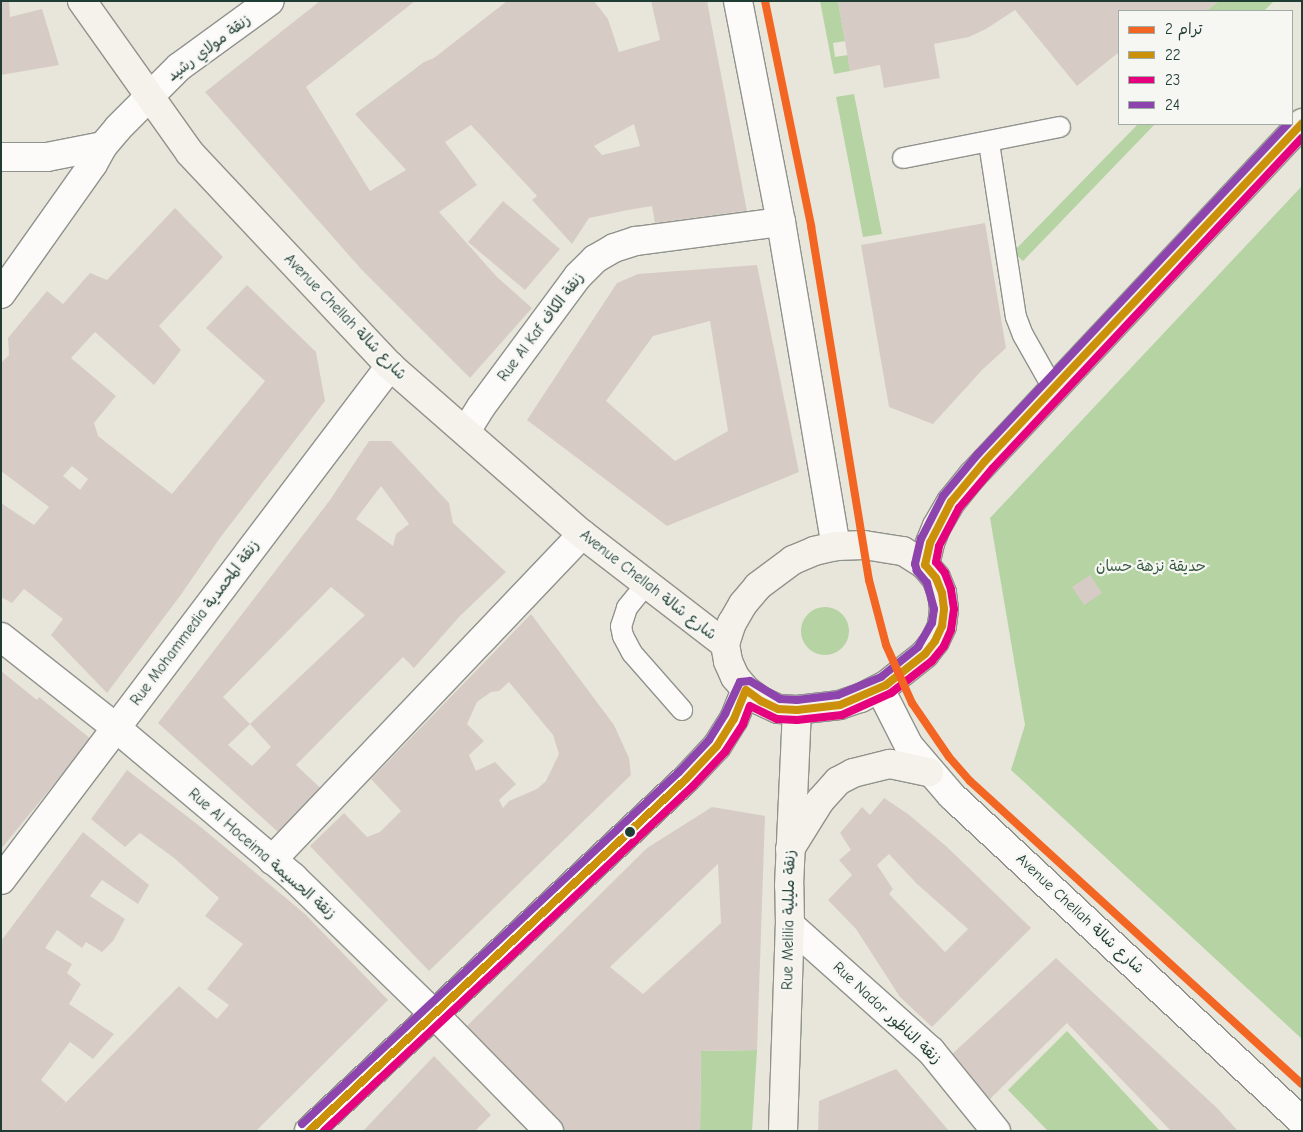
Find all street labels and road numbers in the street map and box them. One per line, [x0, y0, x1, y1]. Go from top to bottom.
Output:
street label: زنقة مولاي رشيد [164, 11, 254, 85]
street label: Avenue Chellah شارع شالة [280, 250, 410, 384]
street label: Rue Al Kaf زنقة الكاف [494, 269, 588, 385]
street label: Avenue Chellah شارع شالة [576, 526, 720, 644]
street label: Rue Mohammedia زنقة المحمدية [127, 537, 263, 709]
street label: Rue Al Hoceima زنقة الحسيمة [185, 785, 339, 923]
street label: Rue Melilia زنقة مليلية [779, 850, 799, 990]
street label: Avenue Chellah شارع شالة [1012, 850, 1148, 978]
street label: Rue Nador زنقة الناظور [829, 958, 945, 1068]

